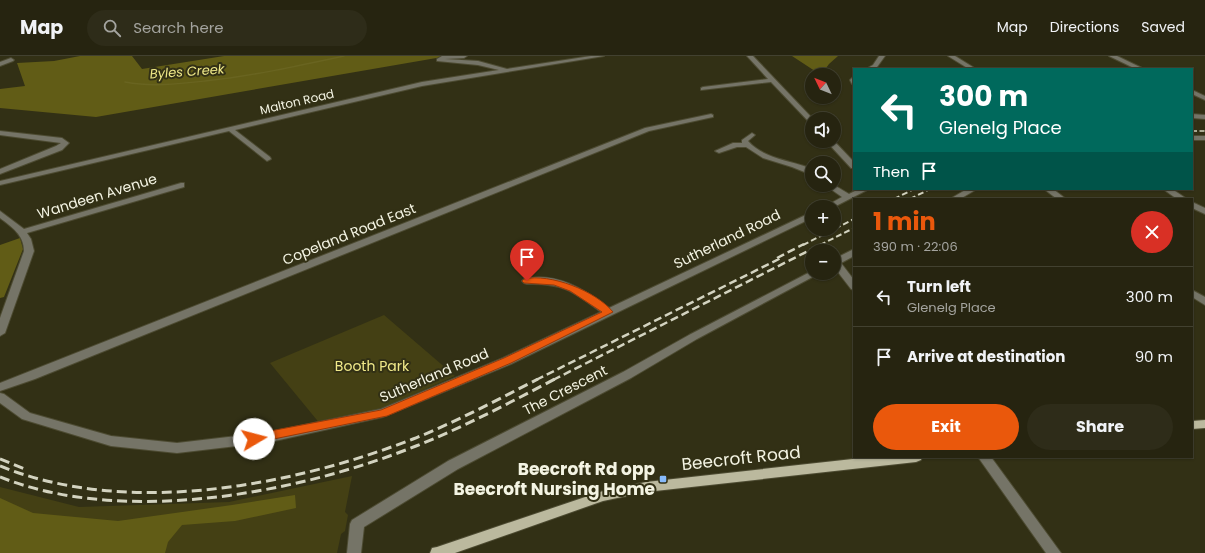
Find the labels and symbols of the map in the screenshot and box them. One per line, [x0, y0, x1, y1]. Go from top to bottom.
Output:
water label: Byles Creek [149, 59, 226, 84]
north arrow [805, 68, 841, 104]
street label: Malton Road [258, 85, 336, 118]
street label: Wandeen Avenue [35, 168, 160, 224]
street label: Copeland Road East [279, 198, 419, 270]
street label: Sutherland Road [670, 204, 784, 274]
pin [510, 240, 544, 281]
street label: Sutherland Road [376, 343, 492, 407]
park label: Booth Park [335, 356, 410, 376]
street label: The Crescent [519, 360, 611, 420]
position arrow [233, 418, 275, 460]
street label: Beecroft Road [680, 440, 802, 476]
place label: Beecroft Rd opp Beecroft Nursing Home [453, 457, 655, 501]
marker: Beecroft Rd opp Beecroft Nursing Home [658, 474, 668, 484]

